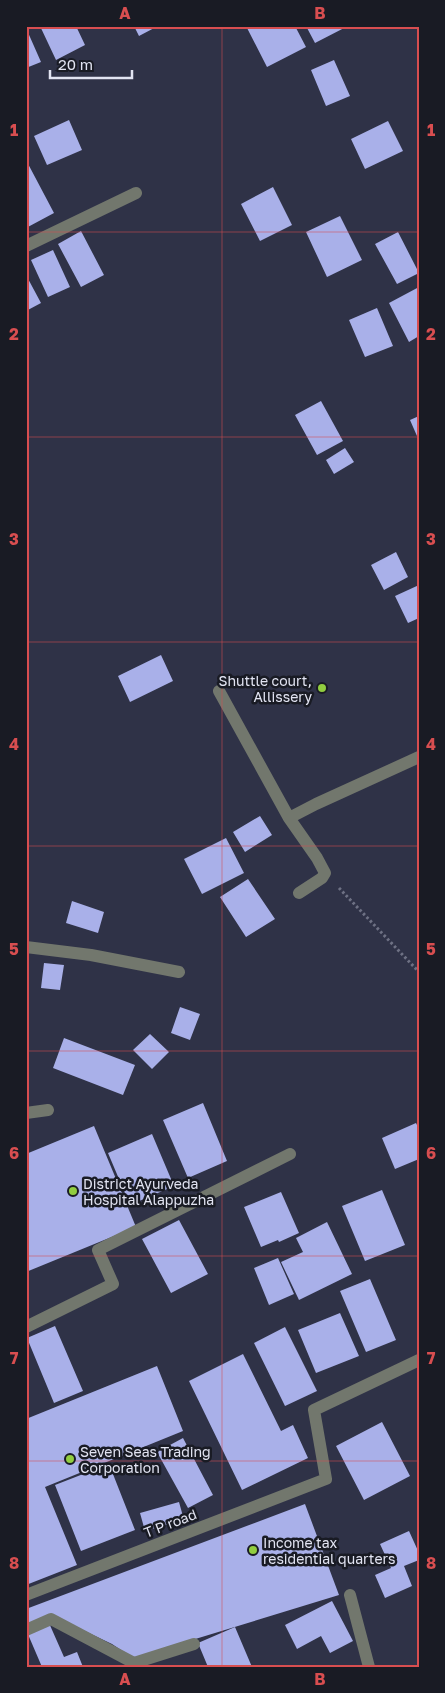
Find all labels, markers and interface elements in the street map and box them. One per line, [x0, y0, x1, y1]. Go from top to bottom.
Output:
text: A [119, 3, 131, 23]
text: B [314, 3, 326, 23]
scale bar [50, 48, 132, 80]
text: 20 m [58, 55, 93, 73]
text: 1 [10, 120, 18, 140]
text: 1 [427, 120, 435, 140]
text: 2 [9, 324, 19, 344]
text: 2 [426, 324, 436, 344]
text: 3 [9, 529, 19, 549]
text: 3 [426, 529, 436, 549]
place label: Shuttle court, Allissery [218, 672, 312, 705]
marker: Shuttle court, Allissery [316, 682, 328, 694]
text: 4 [9, 734, 19, 754]
text: 4 [426, 734, 436, 754]
text: 5 [9, 939, 19, 959]
text: 5 [426, 939, 436, 959]
text: 6 [9, 1143, 19, 1163]
text: 6 [426, 1143, 436, 1163]
place label: District Ayurveda Hospital Alappuzha [83, 1175, 214, 1208]
marker: District Ayurveda Hospital Alappuzha [67, 1185, 79, 1197]
text: 7 [10, 1348, 19, 1368]
text: 7 [427, 1348, 436, 1368]
place label: Seven Seas Trading Corporation [80, 1443, 211, 1476]
marker: Seven Seas Trading Corporation [64, 1453, 76, 1465]
street label: T P road [141, 1505, 199, 1541]
place label: Income tax residential quarters [263, 1534, 395, 1567]
marker: Income tax residential quarters [247, 1544, 259, 1556]
text: 8 [9, 1553, 19, 1573]
text: 8 [426, 1553, 436, 1573]
text: A [119, 1669, 131, 1689]
text: B [314, 1669, 326, 1689]

